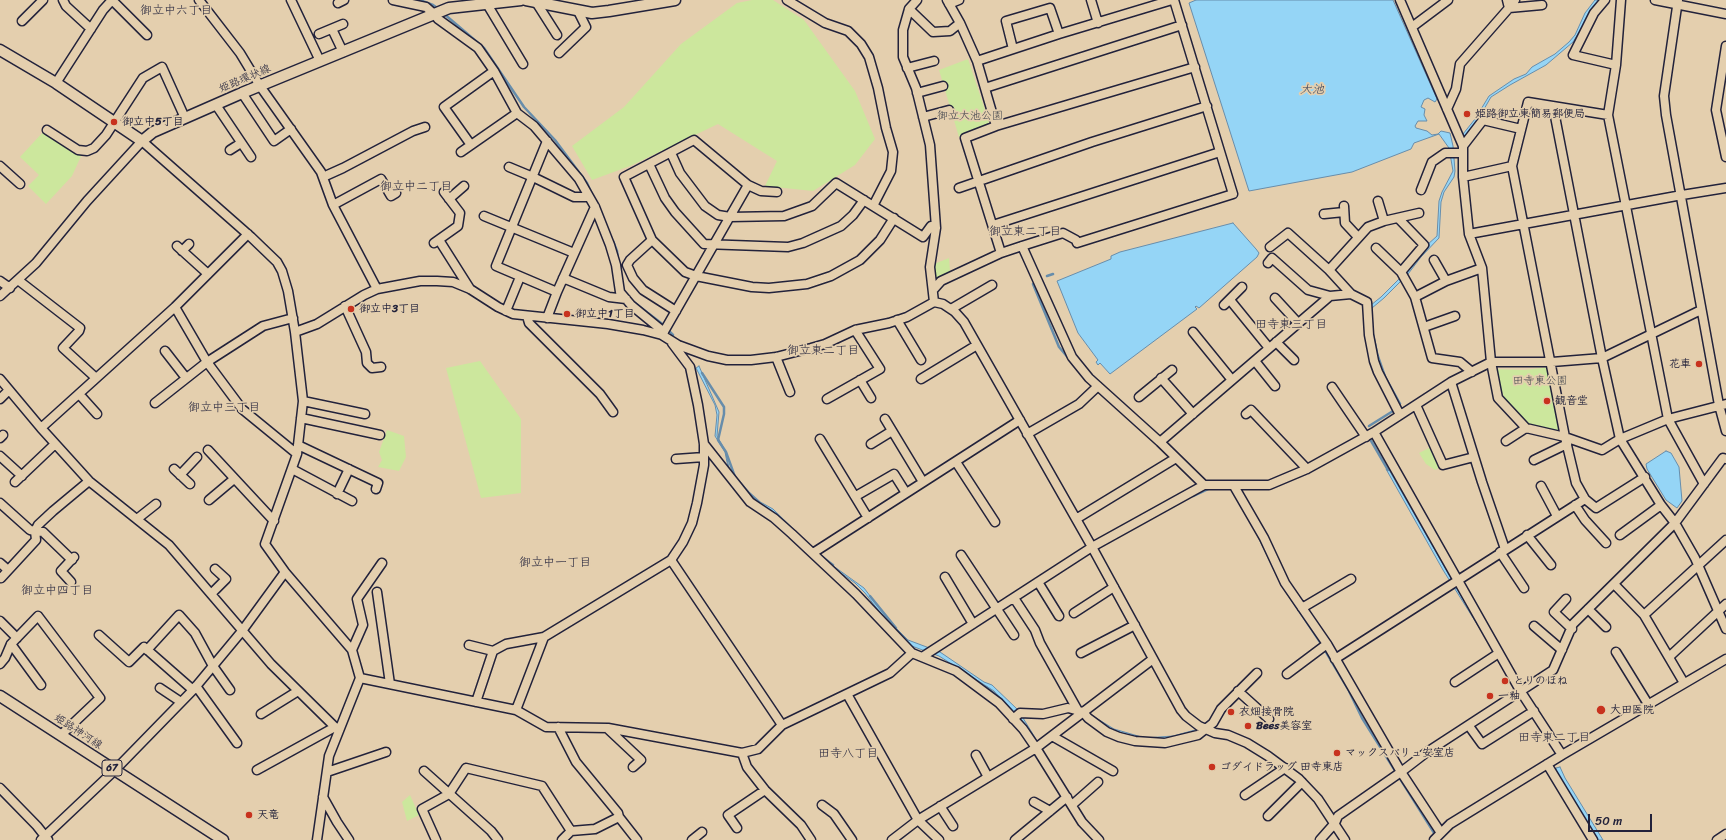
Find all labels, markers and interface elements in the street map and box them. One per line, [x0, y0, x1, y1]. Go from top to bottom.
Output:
district label: 御立中六丁目 [140, 4, 212, 18]
street label: 姫路環状線 [217, 62, 273, 96]
water label: 大池 [1300, 83, 1324, 97]
place label: 姫路御立東簡易郵便局 [1475, 107, 1585, 121]
park label: 御立大池公園 [937, 109, 1003, 123]
marker: 姫路御立東簡易郵便局 [1462, 109, 1472, 119]
place label: 御立中5丁目 [122, 115, 184, 129]
marker: 御立中5丁目 [109, 117, 119, 127]
district label: 御立中二丁目 [380, 180, 452, 194]
district label: 御立東二丁目 [989, 225, 1061, 239]
place label: 御立中3丁目 [359, 302, 420, 316]
marker: 御立中3丁目 [346, 304, 356, 314]
place label: 御立中1丁目 [575, 307, 635, 321]
marker: 御立中1丁目 [562, 309, 572, 319]
district label: 田寺東三丁目 [1255, 318, 1327, 332]
district label: 御立東二丁目 [787, 344, 859, 358]
place label: 花車 [1669, 357, 1691, 371]
marker: 花車 [1694, 359, 1704, 369]
park label: 田寺東公園 [1513, 374, 1567, 388]
place label: 観音堂 [1555, 394, 1588, 408]
marker: 観音堂 [1542, 396, 1552, 406]
district label: 御立中三丁目 [188, 401, 260, 415]
district label: 御立中一丁目 [519, 556, 591, 570]
district label: 御立中四丁目 [21, 584, 93, 598]
place label: とりのほね [1513, 674, 1568, 688]
marker: とりのほね [1500, 676, 1510, 686]
place label: 一釉 [1498, 689, 1520, 703]
marker: 一釉 [1485, 691, 1495, 701]
place label: 大田医院 [1610, 703, 1654, 717]
marker: 大田医院 [1595, 704, 1607, 716]
place label: 衣畑接骨院 [1239, 705, 1294, 719]
marker: 衣畑接骨院 [1226, 707, 1236, 717]
street label: 姫路神河線 [51, 711, 105, 753]
place label: Bees美容室 [1256, 719, 1312, 733]
marker: Bees美容室 [1243, 721, 1253, 731]
district label: 田寺東二丁目 [1518, 731, 1590, 745]
place label: マックスバリュ安室店 [1345, 746, 1455, 760]
district label: 田寺八丁目 [818, 747, 878, 761]
marker: マックスバリュ安室店 [1332, 748, 1342, 758]
road number: 67 [102, 760, 122, 776]
place label: ゴダイドラッグ 田寺東店 [1220, 760, 1344, 774]
marker: ゴダイドラッグ 田寺東店 [1207, 762, 1217, 772]
scale bar [1590, 806, 1654, 832]
place label: 天竜 [257, 808, 279, 822]
marker: 天竜 [244, 810, 254, 820]
text: 50 m [1595, 810, 1622, 832]

